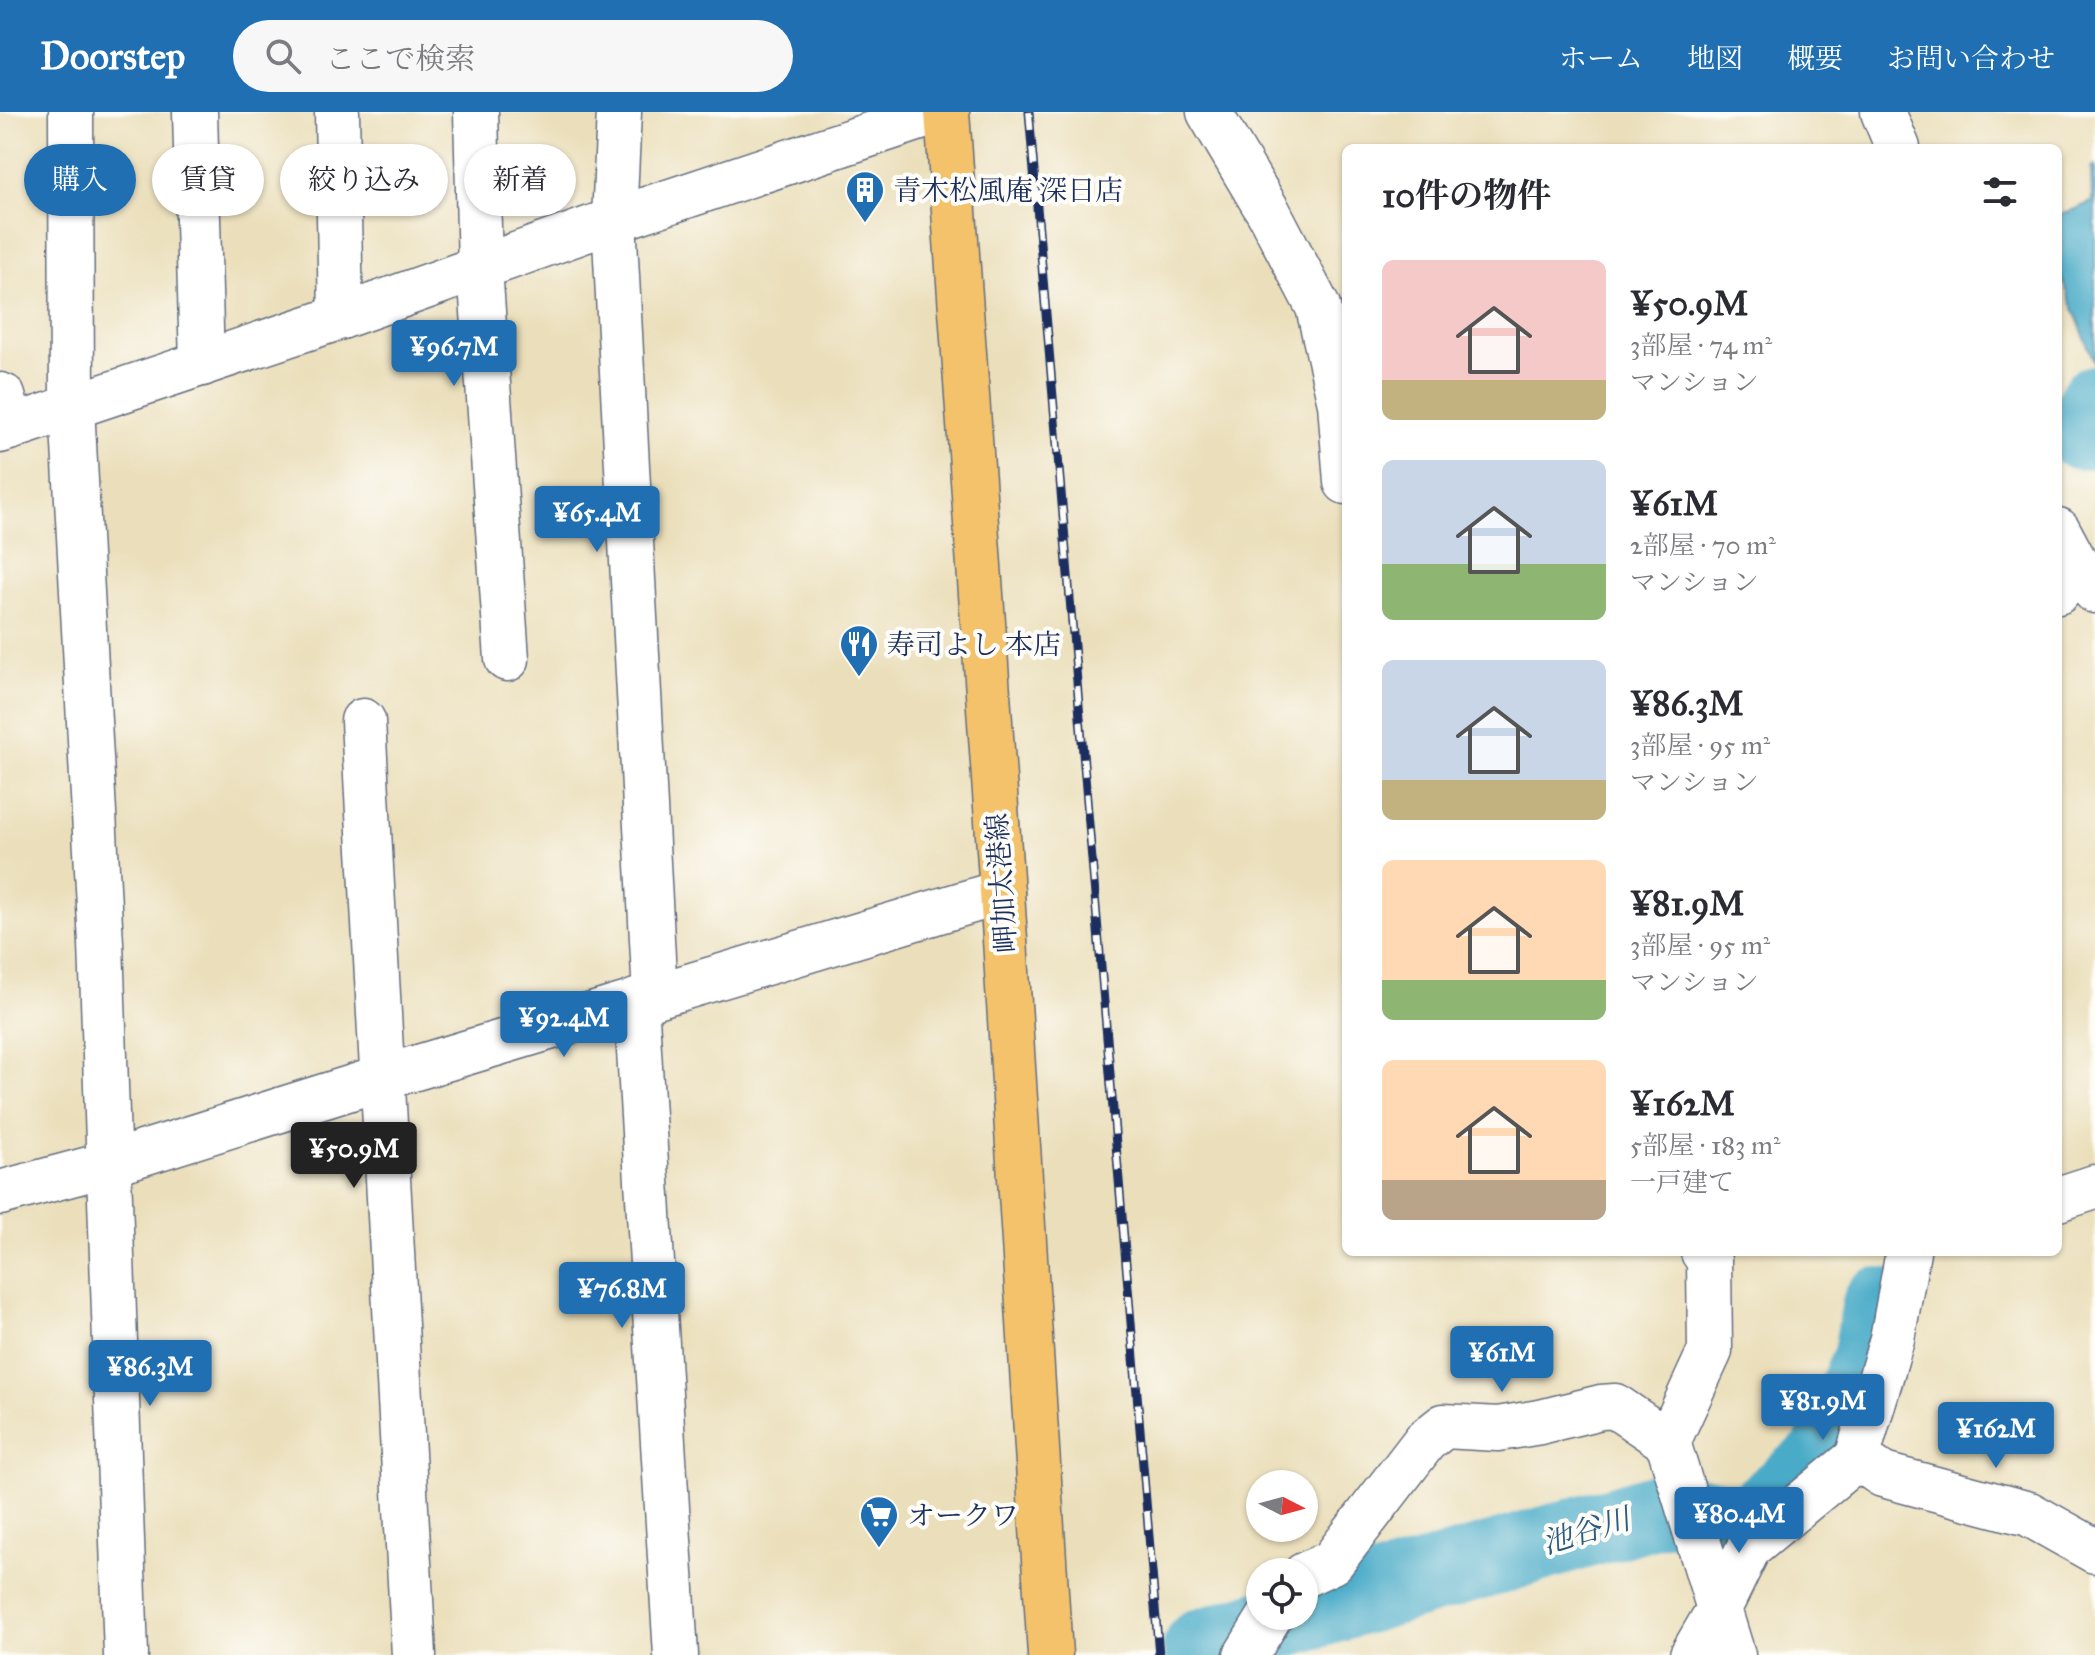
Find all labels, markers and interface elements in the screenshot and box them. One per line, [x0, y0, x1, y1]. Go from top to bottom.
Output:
search box [233, 20, 793, 92]
text: Doorstep [40, 33, 185, 79]
icon: search [261, 34, 305, 78]
text: ここで検索 [325, 41, 475, 77]
text: ホーム [1559, 41, 1643, 76]
text: 地図 [1687, 41, 1743, 76]
text: 概要 [1787, 41, 1843, 76]
text: お問い合わせ [1887, 41, 2055, 76]
chip: 購入 [24, 144, 136, 216]
chip: 賃貸 [152, 144, 264, 216]
chip: 絞り込み [280, 144, 448, 216]
chip: 新着 [464, 144, 576, 216]
building icon: 青木松風庵 深日店 [844, 169, 886, 224]
icon: filters [1978, 170, 2022, 214]
place label: 青木松風庵 深日店 [893, 173, 1123, 208]
text: 10件の物件 [1382, 175, 1551, 216]
text: ¥50.9M [1630, 283, 1748, 324]
icon: home [1446, 292, 1542, 388]
pin: ¥96.7M [389, 320, 519, 388]
text: 3部屋 · 74 m² [1630, 329, 1772, 361]
text: ¥96.7M [410, 330, 498, 362]
text: マンション [1630, 366, 1759, 398]
text: ¥61M [1630, 483, 1718, 524]
pin: ¥65.4M [532, 486, 662, 554]
icon: home [1446, 492, 1542, 588]
text: ¥65.4M [553, 496, 641, 528]
text: 2部屋 · 70 m² [1630, 529, 1776, 561]
text: マンション [1630, 566, 1759, 598]
restaurant icon: 寿司よし 本店 [838, 623, 880, 678]
place label: 寿司よし 本店 [887, 627, 1061, 662]
text: ¥86.3M [1630, 683, 1744, 724]
icon: home [1446, 692, 1542, 788]
text: 3部屋 · 95 m² [1630, 729, 1770, 761]
text: マンション [1630, 766, 1759, 798]
street label: 岬加太港線 [979, 812, 1024, 954]
text: ¥81.9M [1630, 883, 1744, 924]
icon: home [1446, 892, 1542, 988]
text: 3部屋 · 95 m² [1630, 929, 1770, 961]
text: マンション [1630, 966, 1759, 998]
pin: ¥92.4M [499, 991, 629, 1059]
text: ¥92.4M [518, 1001, 610, 1033]
text: ¥162M [1630, 1083, 1735, 1124]
icon: home [1446, 1092, 1542, 1188]
pin: ¥50.9M [289, 1122, 419, 1190]
text: 5部屋 · 183 m² [1630, 1129, 1780, 1161]
text: ¥50.9M [309, 1132, 399, 1164]
text: 一戸建て [1630, 1166, 1734, 1198]
pin: ¥76.8M [557, 1262, 687, 1330]
text: ¥76.8M [577, 1272, 667, 1304]
pin: ¥61M [1455, 1326, 1549, 1394]
text: ¥61M [1468, 1336, 1536, 1368]
pin: ¥86.3M [85, 1340, 215, 1408]
text: ¥86.3M [107, 1350, 193, 1382]
pin: ¥81.9M [1758, 1374, 1888, 1442]
text: ¥81.9M [1779, 1384, 1867, 1416]
pin: ¥162M [1940, 1402, 2052, 1470]
text: ¥162M [1956, 1412, 2036, 1444]
north arrow [1246, 1470, 1318, 1542]
map controls [1246, 1470, 1318, 1630]
pin: ¥80.4M [1674, 1487, 1804, 1555]
supermarket icon: オークワ [858, 1494, 900, 1549]
text: ¥80.4M [1693, 1497, 1785, 1529]
place label: オークワ [907, 1498, 1019, 1533]
water label: 池谷川 [1538, 1500, 1637, 1561]
button: locate [1246, 1558, 1318, 1630]

